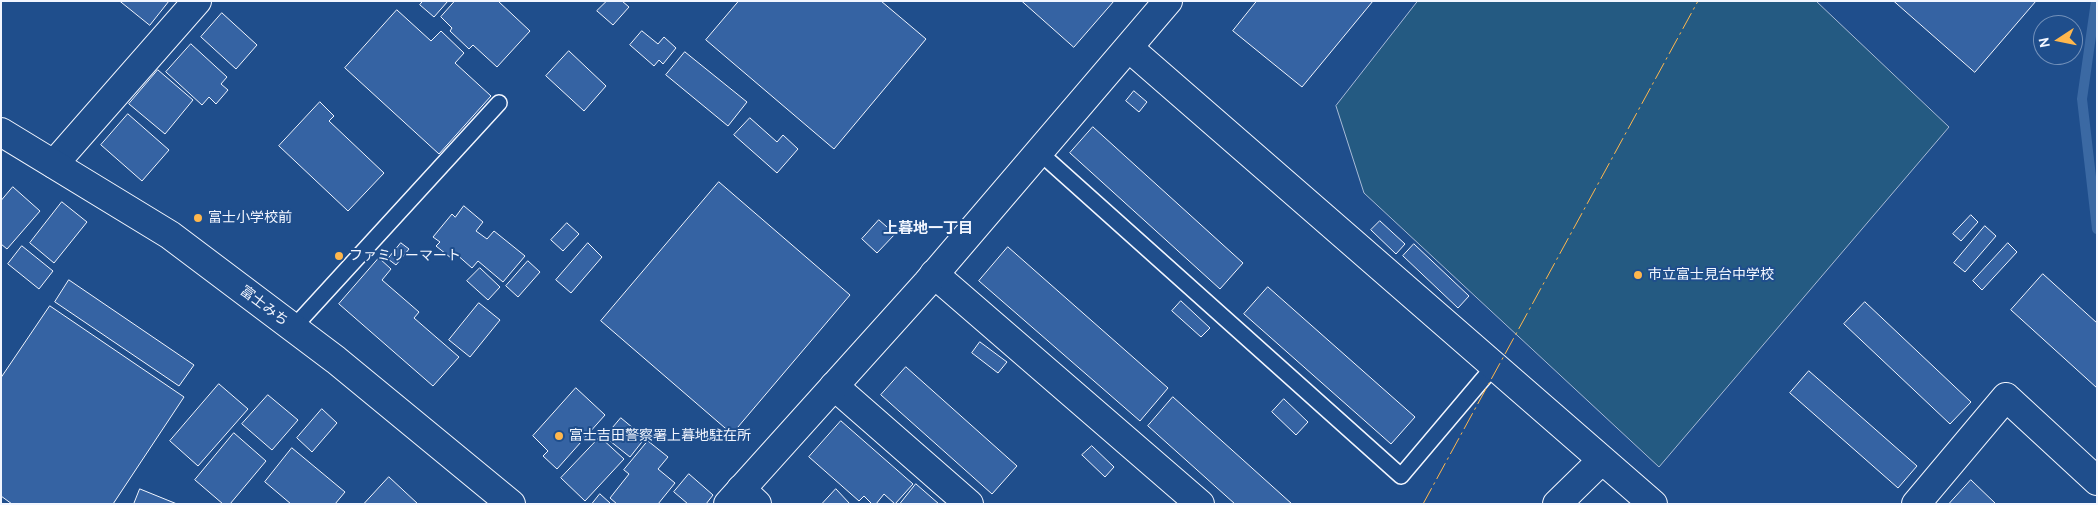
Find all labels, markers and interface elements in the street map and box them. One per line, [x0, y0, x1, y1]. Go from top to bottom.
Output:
north arrow [2033, 15, 2083, 65]
text: N [2034, 36, 2054, 49]
place label: 富士小学校前 [208, 210, 292, 226]
marker: 富士小学校前 [192, 212, 204, 224]
district label: 上暮地一丁目 [883, 220, 973, 238]
place label: ファミリーマート [349, 248, 461, 264]
marker: ファミリーマート [333, 250, 345, 262]
place label: 市立富士見台中学校 [1648, 267, 1774, 283]
marker: 市立富士見台中学校 [1632, 269, 1644, 281]
street label: 富士みち [237, 282, 291, 330]
place label: 富士吉田警察署上暮地駐在所 [569, 428, 751, 444]
marker: 富士吉田警察署上暮地駐在所 [553, 430, 565, 442]

